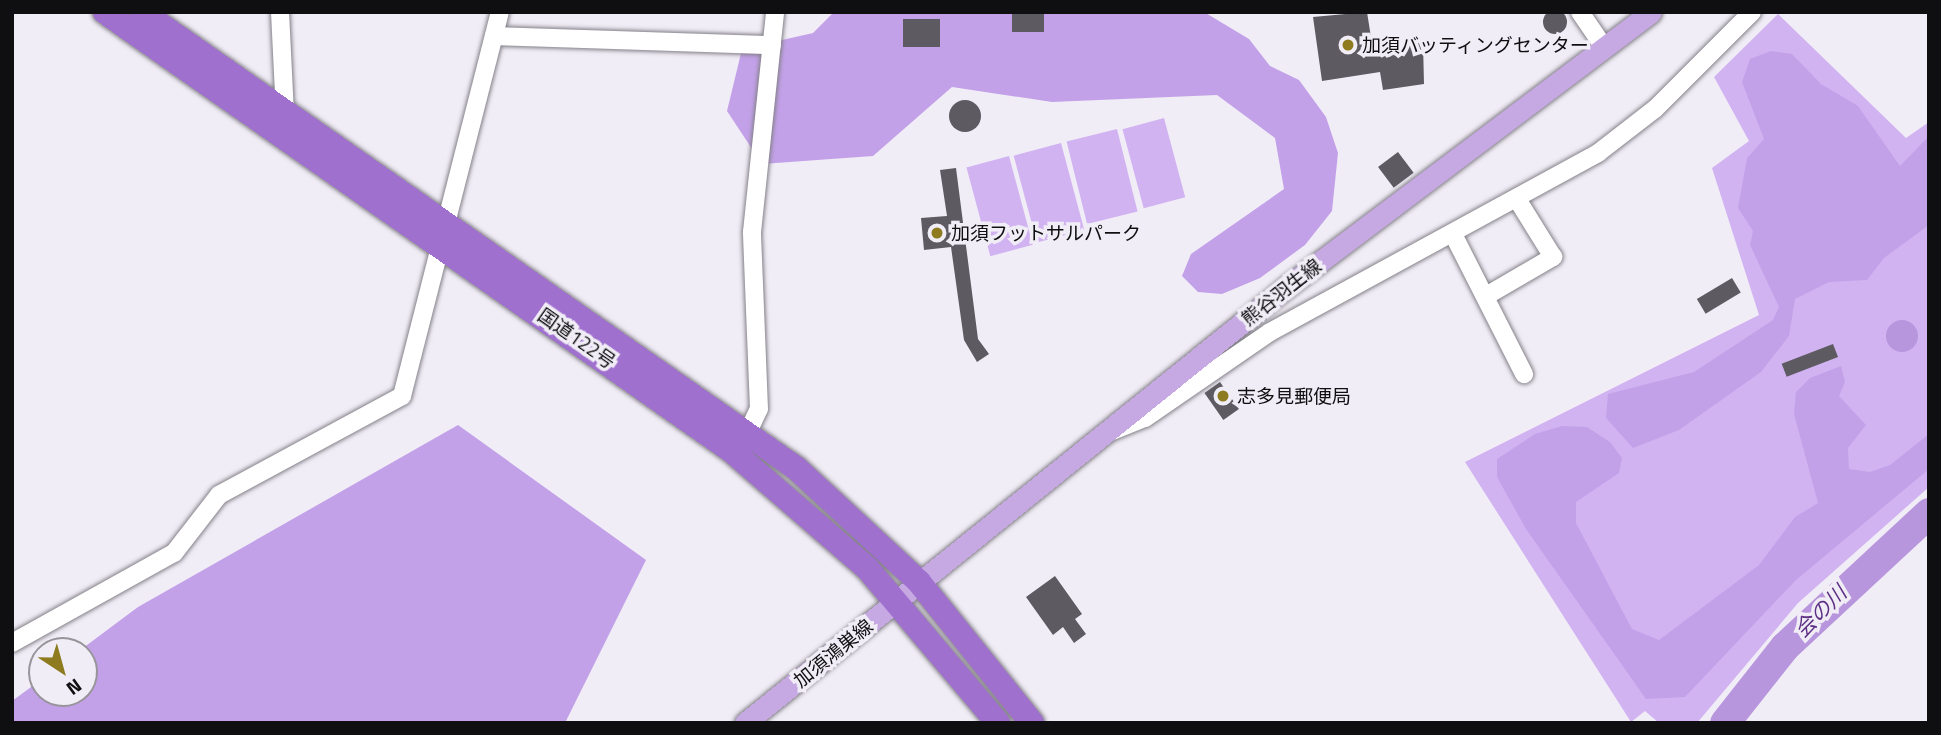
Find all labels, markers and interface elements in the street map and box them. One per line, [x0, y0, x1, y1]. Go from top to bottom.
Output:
place label: 加須バッティングセンター [1362, 34, 1590, 56]
marker: 加須バッティングセンター [1340, 37, 1356, 53]
place label: 加須フットサルパーク [951, 222, 1141, 244]
marker: 加須フットサルパーク [929, 225, 945, 241]
street label: 熊谷羽生線 [1237, 254, 1325, 330]
street label: 国道122号 [534, 303, 620, 373]
place label: 志多見郵便局 [1237, 385, 1351, 407]
marker: 志多見郵便局 [1215, 388, 1231, 404]
water label: 会の川 [1789, 580, 1851, 642]
street label: 加須鴻巣線 [789, 614, 877, 692]
north arrow [28, 637, 98, 707]
text: N [61, 672, 88, 703]

